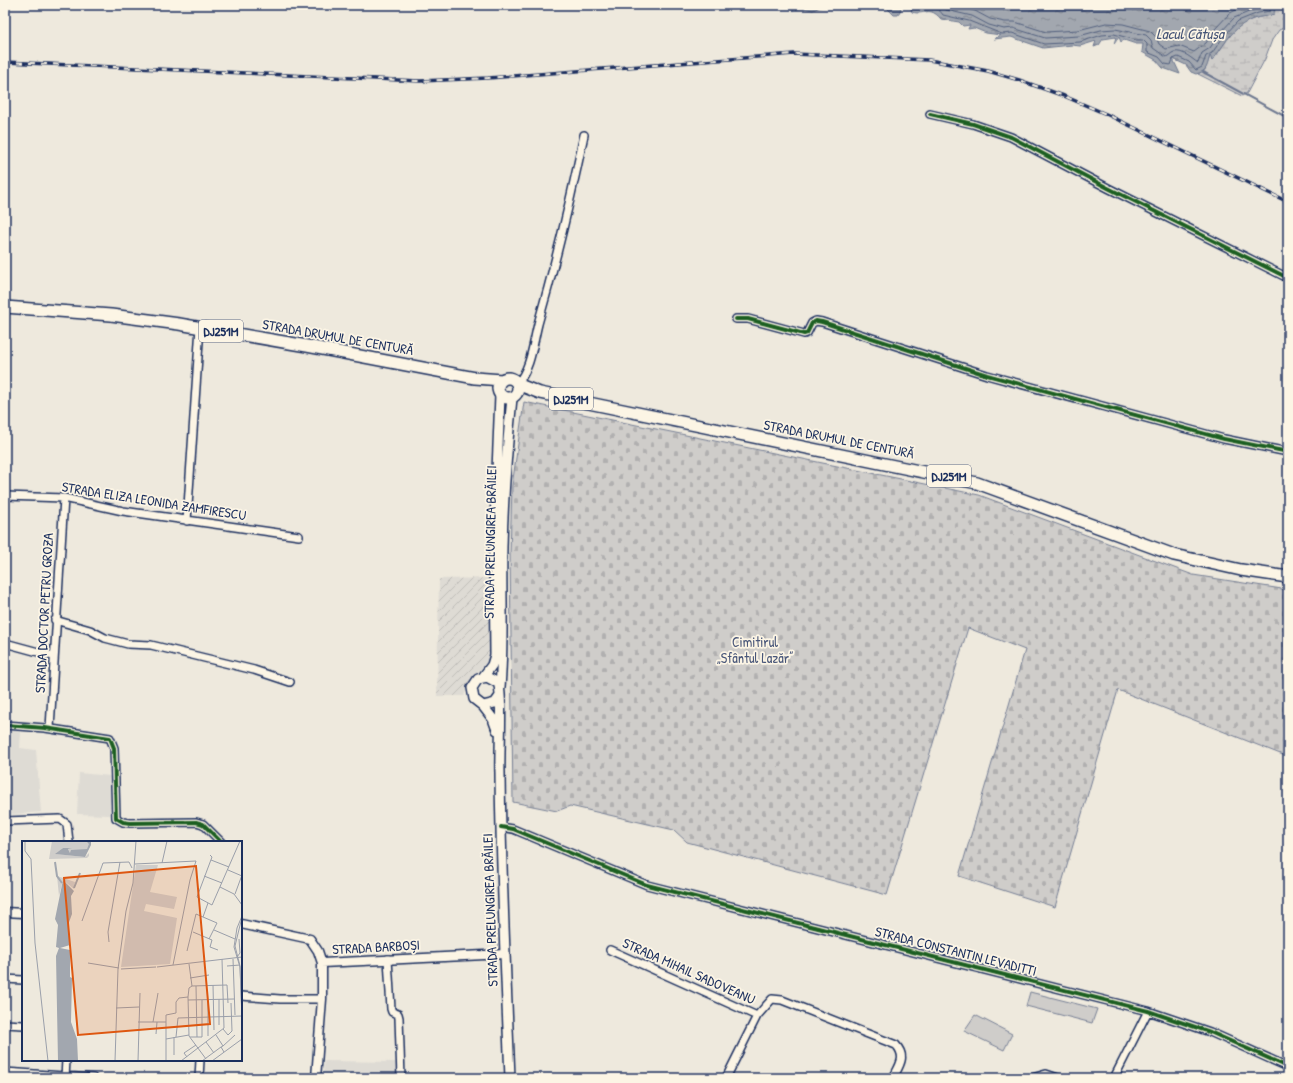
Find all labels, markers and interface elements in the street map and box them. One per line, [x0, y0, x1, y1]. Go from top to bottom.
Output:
water label: Lacul Cătușa [1156, 23, 1226, 44]
street label: STRADA DRUMUL DE CENTURĂ [261, 314, 415, 359]
road number: DJ251M [199, 320, 243, 342]
road number: DJ251M [549, 388, 593, 410]
street label: STRADA DRUMUL DE CENTURĂ [762, 415, 916, 462]
street label: STRADA PRELUNGIREA BRĂILEI [479, 465, 500, 619]
road number: DJ251M [927, 465, 971, 487]
street label: STRADA ELIZA LEONIDA ZAMFIRESCU [61, 477, 248, 525]
street label: STRADA DOCTOR PETRU GROZA [30, 532, 57, 694]
park label: Cimitirul „Sfântul Lazăr” [717, 632, 793, 667]
street label: STRADA PRELUNGIREA BRĂILEI [477, 833, 502, 987]
inset map [22, 841, 242, 1061]
street label: STRADA CONSTANTIN LEVADITTI [873, 921, 1039, 980]
street label: STRADA MIHAIL SADOVEANU [620, 933, 759, 1008]
street label: STRADA BARBOȘI [332, 935, 420, 958]

